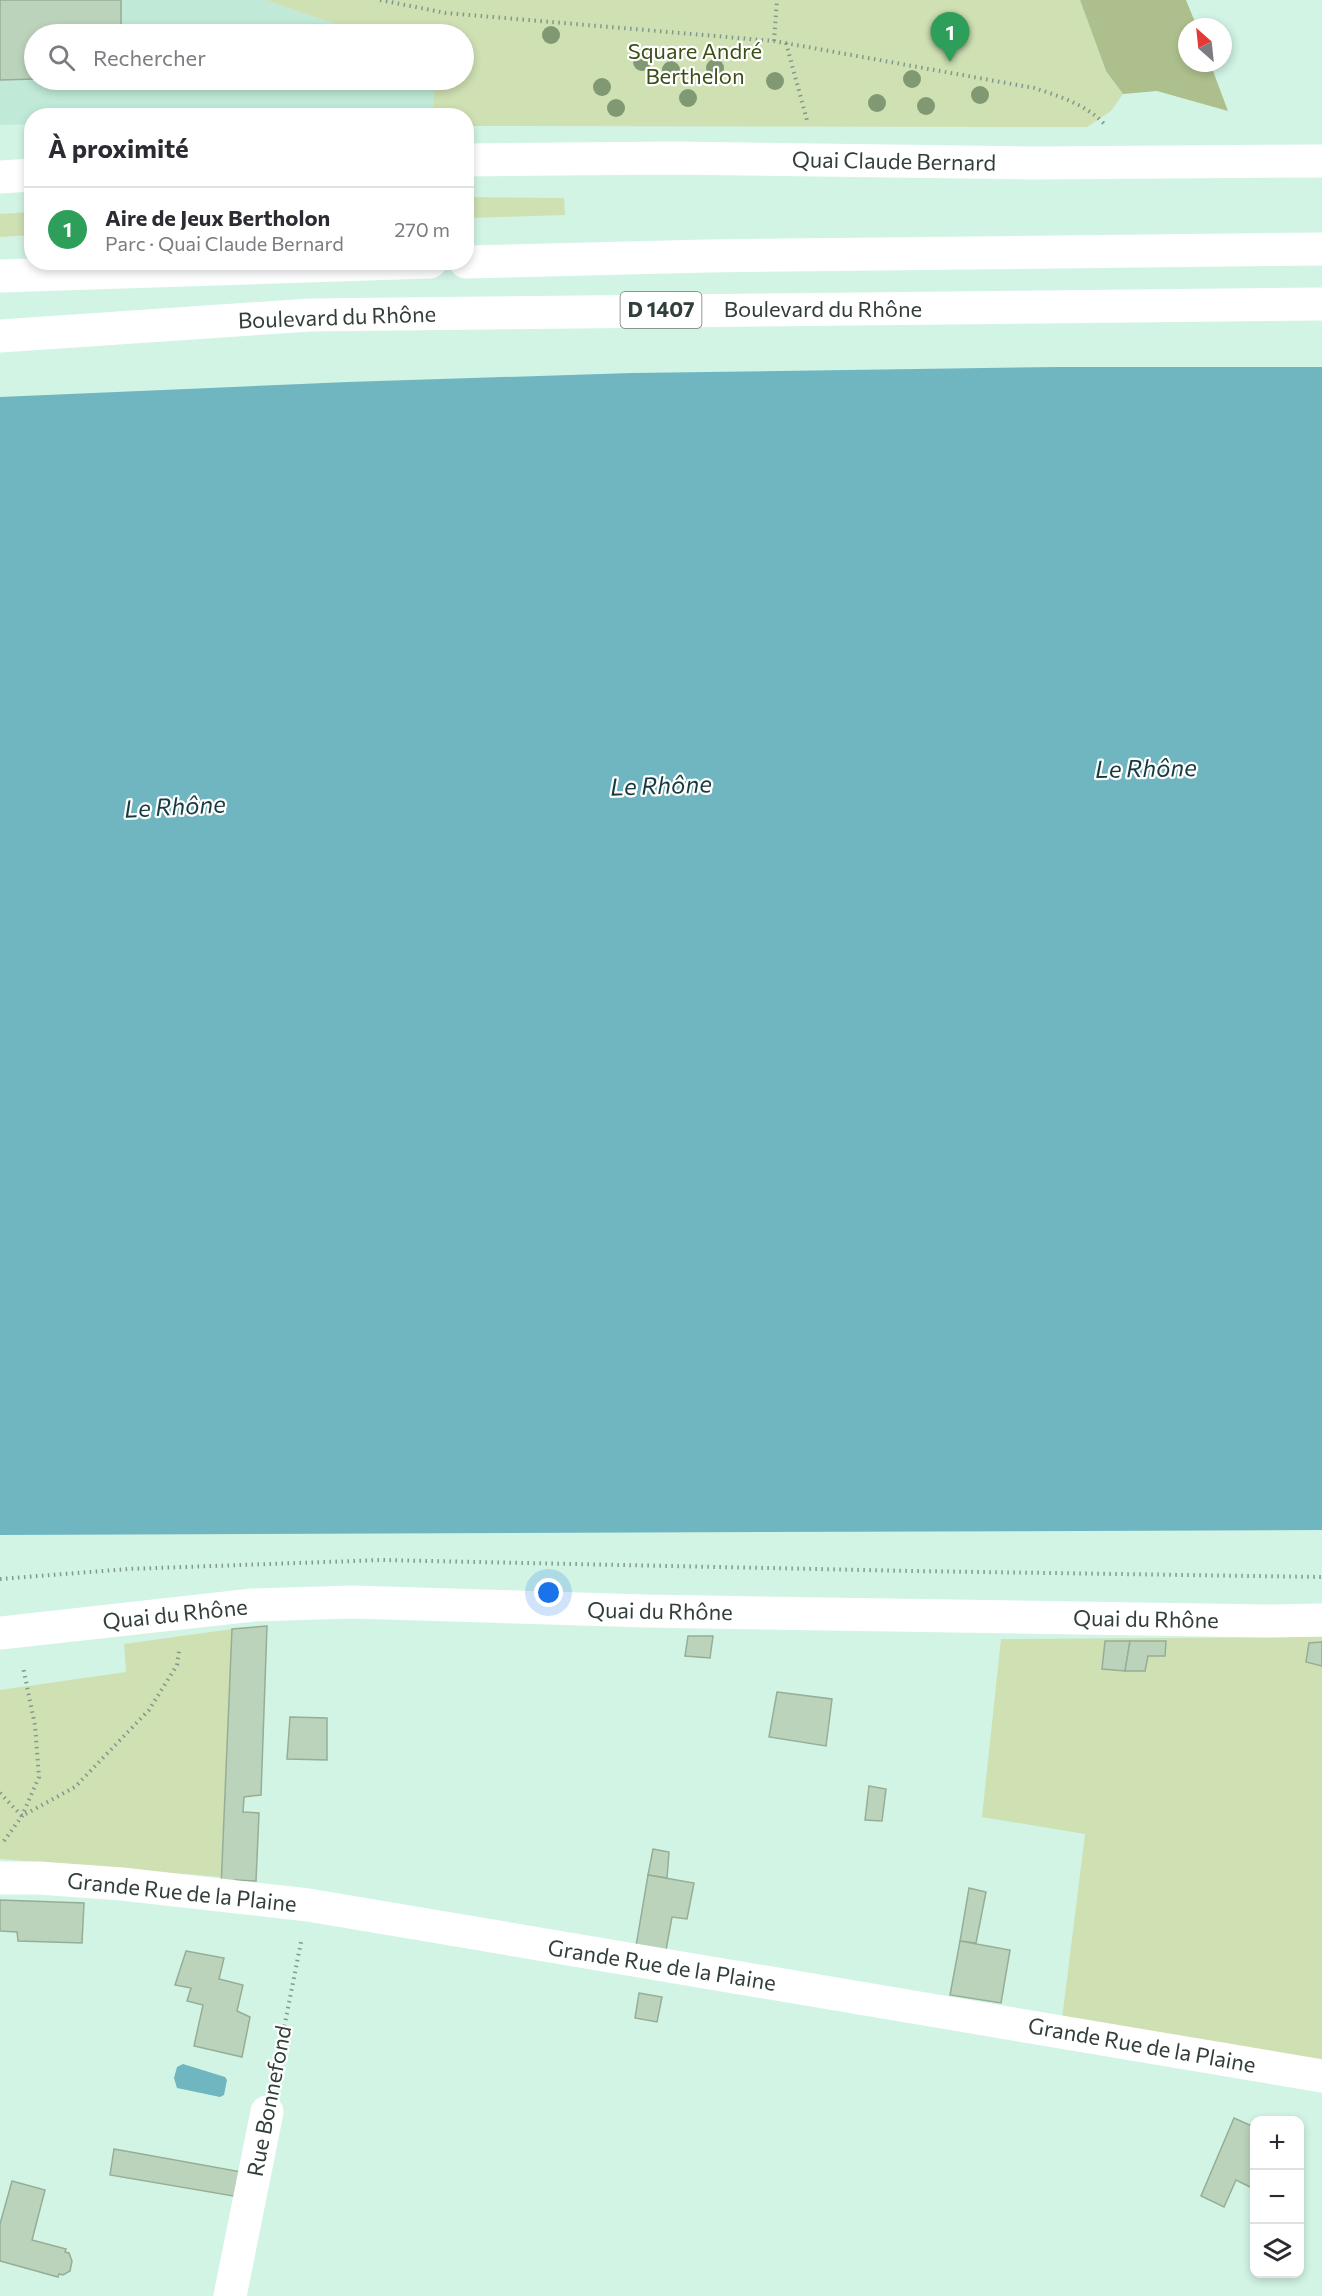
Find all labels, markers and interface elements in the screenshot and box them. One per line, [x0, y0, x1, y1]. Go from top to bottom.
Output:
pin: 1 [930, 13, 970, 62]
north arrow [1178, 18, 1232, 72]
search box [24, 24, 474, 90]
park label: Square André Berthelon [628, 37, 762, 89]
icon: search [45, 41, 78, 74]
text: Rechercher [93, 44, 206, 71]
text: À proximité [48, 132, 189, 163]
street label: Quai Claude Bernard [792, 145, 996, 176]
text: Aire de Jeux Bertholon [105, 204, 330, 231]
text: 1 [63, 217, 72, 241]
text: 270 m [394, 217, 450, 241]
text: Parc · Quai Claude Bernard [105, 231, 344, 255]
road number: D 1407 [620, 292, 702, 328]
street label: Boulevard du Rhône [724, 295, 922, 322]
street label: Boulevard du Rhône [237, 300, 437, 333]
water label: Le Rhône [1095, 752, 1197, 783]
water label: Le Rhône [610, 768, 713, 801]
water label: Le Rhône [123, 788, 227, 823]
your location [534, 1578, 563, 1607]
street label: Quai du Rhône [101, 1592, 249, 1635]
street label: Quai du Rhône [587, 1596, 733, 1625]
street label: Quai du Rhône [1073, 1604, 1219, 1633]
street label: Grande Rue de la Plaine [66, 1866, 298, 1917]
street label: Grande Rue de la Plaine [546, 1933, 778, 1996]
street label: Grande Rue de la Plaine [1026, 2011, 1258, 2078]
street label: Rue Bonnefond [241, 2023, 296, 2179]
map controls [1250, 2116, 1304, 2278]
button: + [1250, 2116, 1304, 2170]
button: − [1250, 2170, 1304, 2224]
button: layers [1250, 2224, 1304, 2278]

